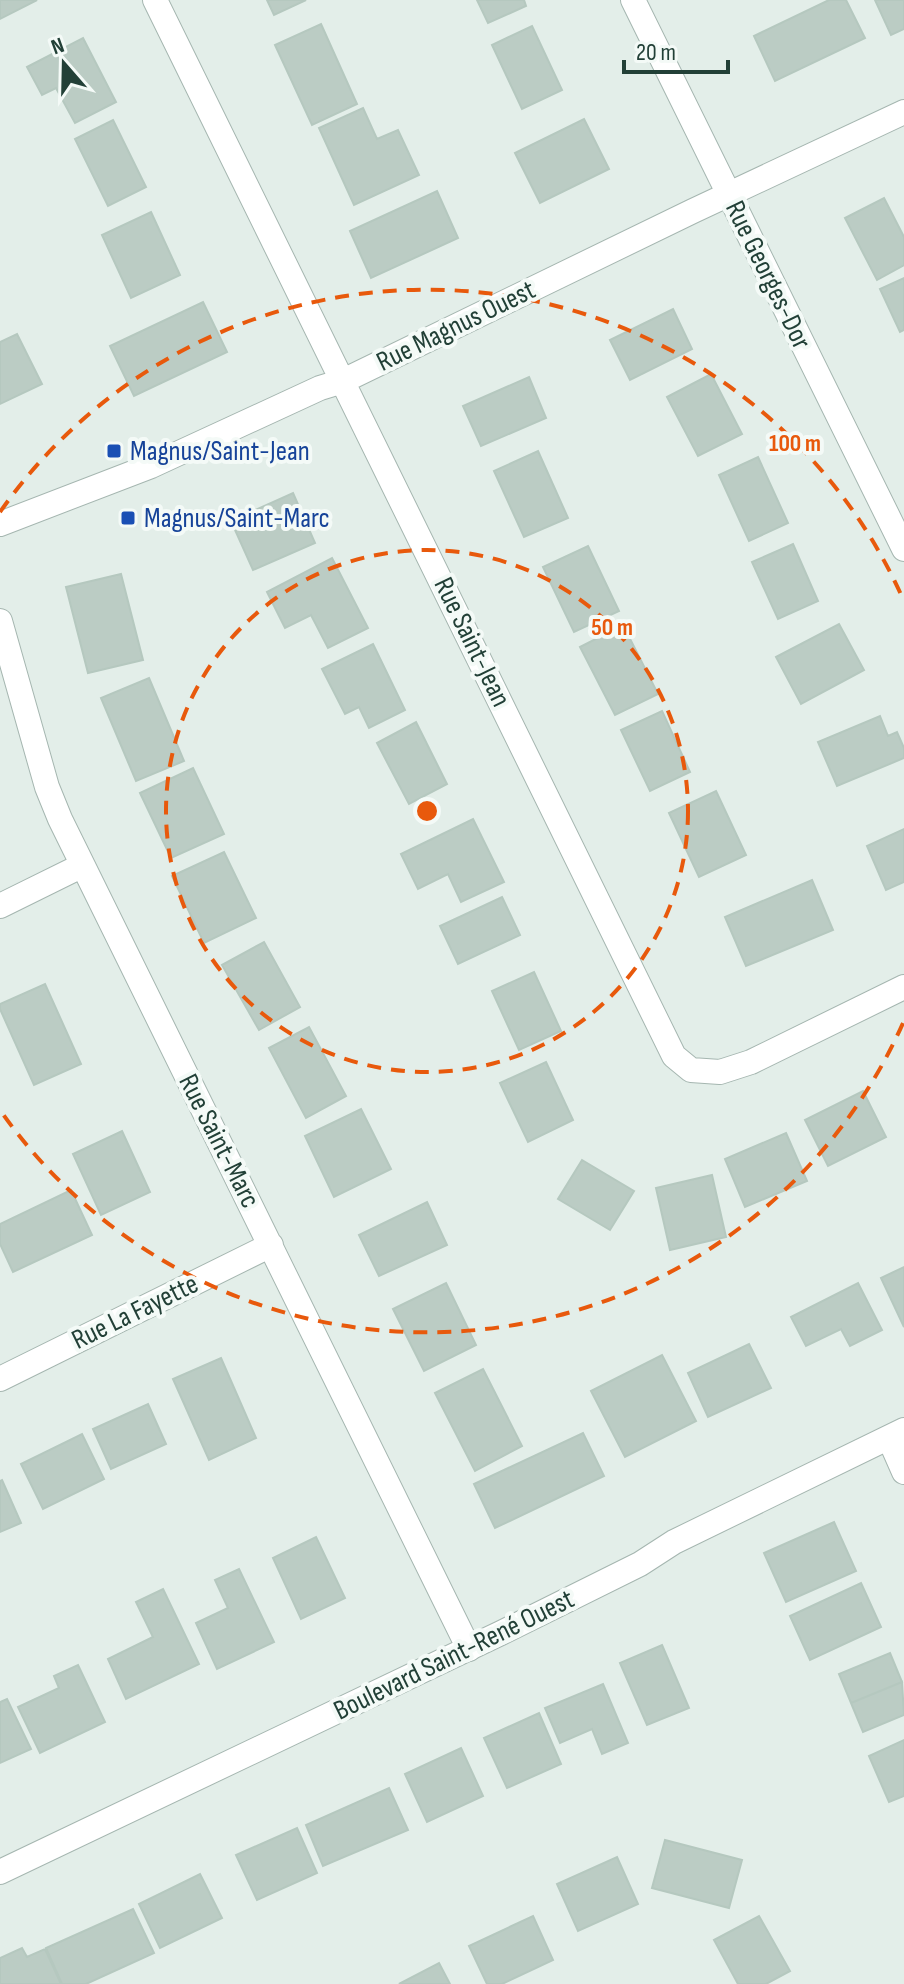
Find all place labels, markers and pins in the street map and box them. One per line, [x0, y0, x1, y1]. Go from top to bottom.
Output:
place label: Magnus/Saint-Jean [130, 435, 310, 468]
marker: Magnus/Saint-Jean [105, 442, 123, 460]
place label: Magnus/Saint-Marc [144, 502, 330, 535]
marker: Magnus/Saint-Marc [119, 509, 137, 527]
centre of rings [413, 797, 441, 825]

